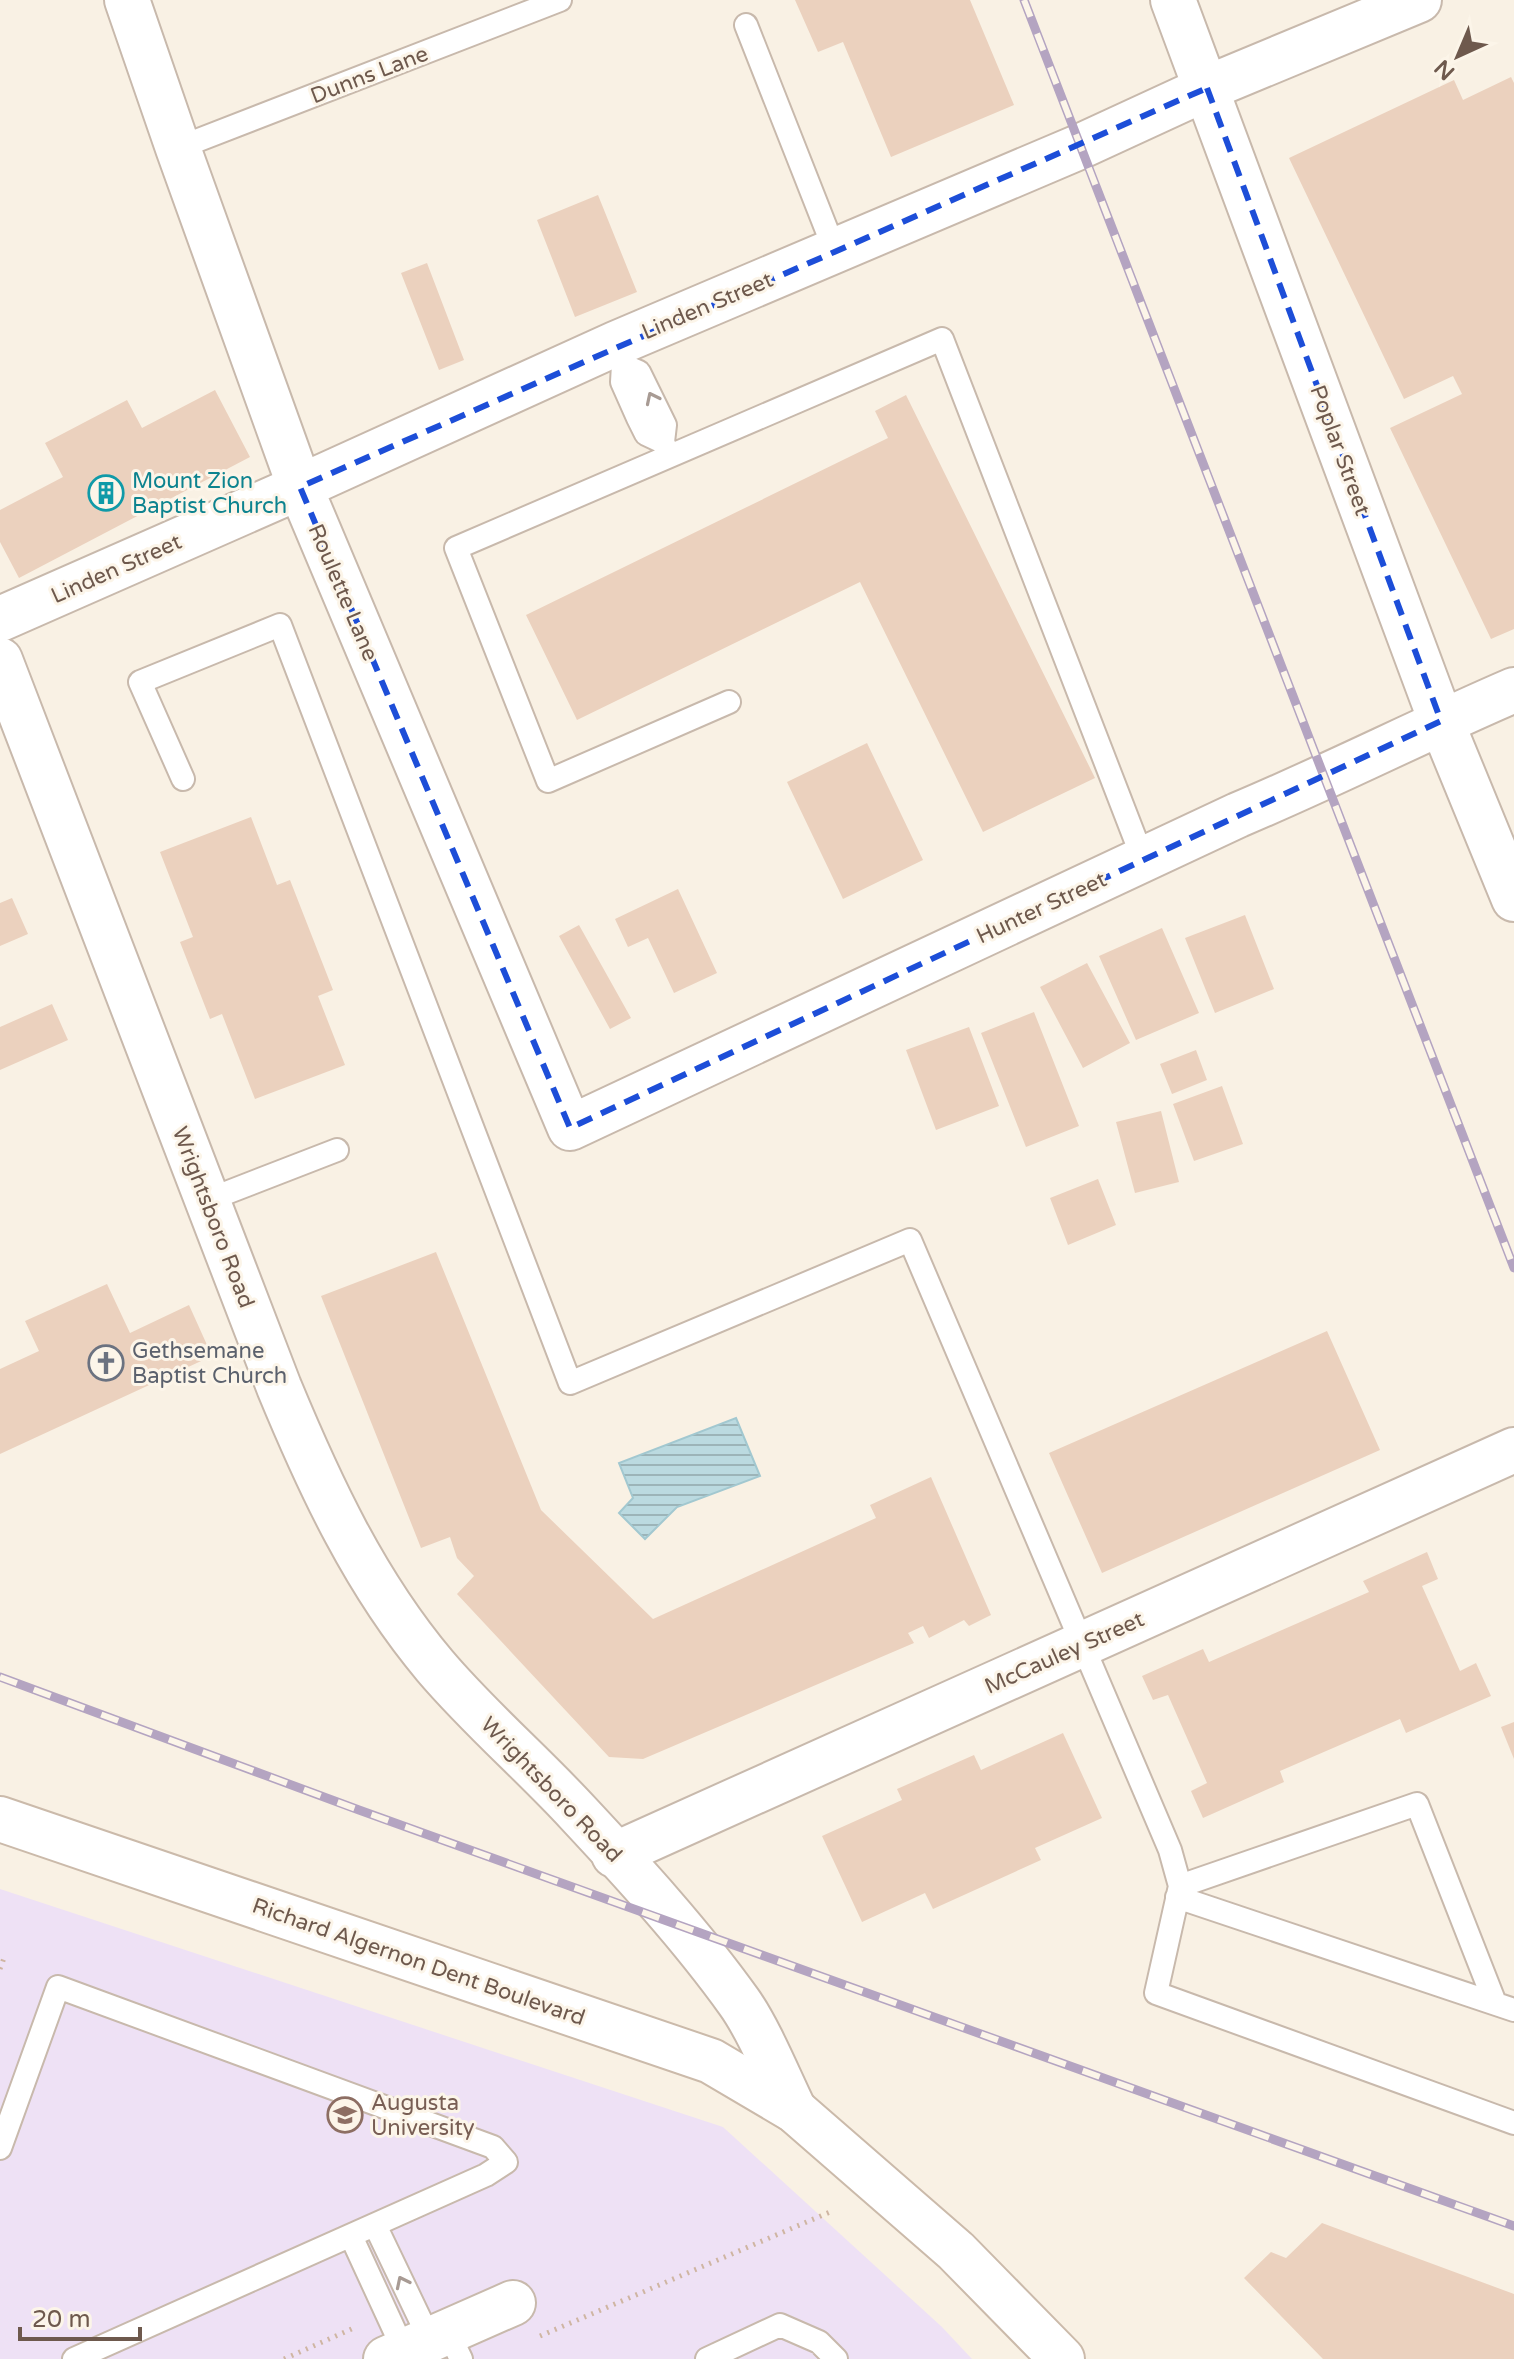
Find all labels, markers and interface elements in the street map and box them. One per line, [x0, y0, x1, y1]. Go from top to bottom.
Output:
north arrow [1418, 16, 1498, 96]
street label: Dunns Lane [307, 41, 432, 109]
text: N [1429, 54, 1460, 85]
street label: Linden Street [638, 267, 777, 345]
street label: Poplar Street [1304, 382, 1376, 519]
one-way arrow [646, 392, 662, 407]
place label: Mount Zion Baptist Church [132, 468, 287, 519]
building icon: Mount Zion Baptist Church [87, 474, 125, 512]
street label: Roulette Lane [303, 520, 384, 665]
street label: Linden Street [47, 529, 186, 609]
street label: Hunter Street [972, 866, 1111, 949]
street label: Wrightsboro Road [167, 1123, 260, 1312]
place label: Gethsemane Baptist Church [132, 1338, 287, 1389]
church icon: Gethsemane Baptist Church [87, 1344, 125, 1382]
street label: McCauley Street [981, 1606, 1148, 1700]
street label: Wrightsboro Road [475, 1712, 627, 1868]
street label: Richard Algernon Dent Boulevard [249, 1893, 588, 2031]
place label: Augusta University [371, 2090, 475, 2141]
school or university icon: Augusta University [326, 2096, 364, 2134]
one-way arrow [396, 2276, 412, 2291]
scale bar [20, 2291, 140, 2341]
text: 20 m [32, 2305, 90, 2334]

